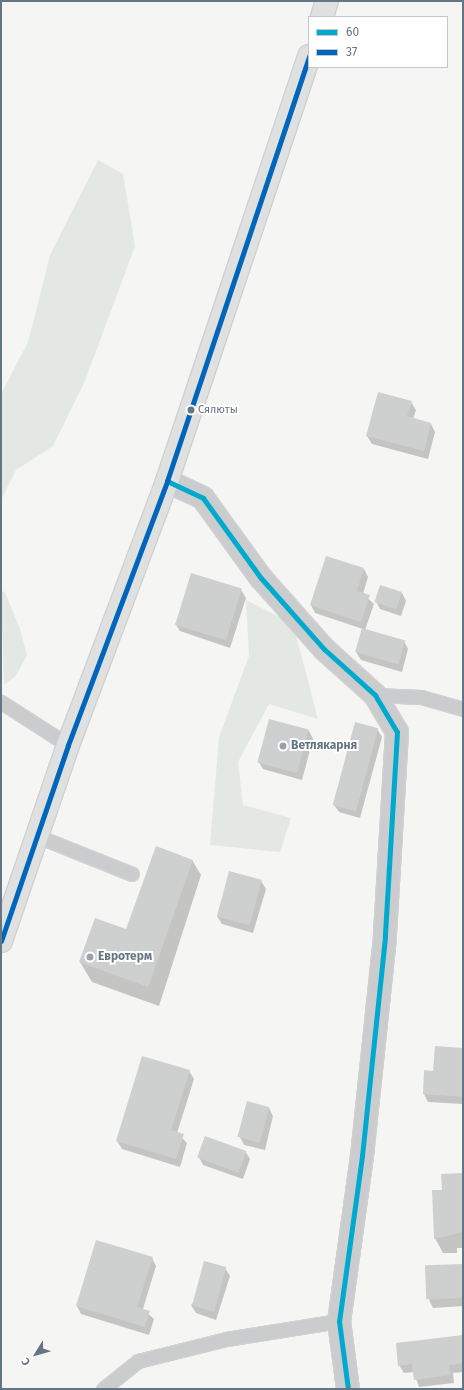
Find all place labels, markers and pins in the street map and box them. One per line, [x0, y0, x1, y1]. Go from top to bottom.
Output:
place label: Сялюты [198, 403, 238, 417]
marker: Сялюты [186, 405, 196, 415]
place label: Ветлякарня [291, 739, 357, 753]
marker: Ветлякарня [278, 741, 288, 751]
place label: Евротерм [98, 950, 152, 964]
marker: Евротерм [85, 952, 95, 962]

